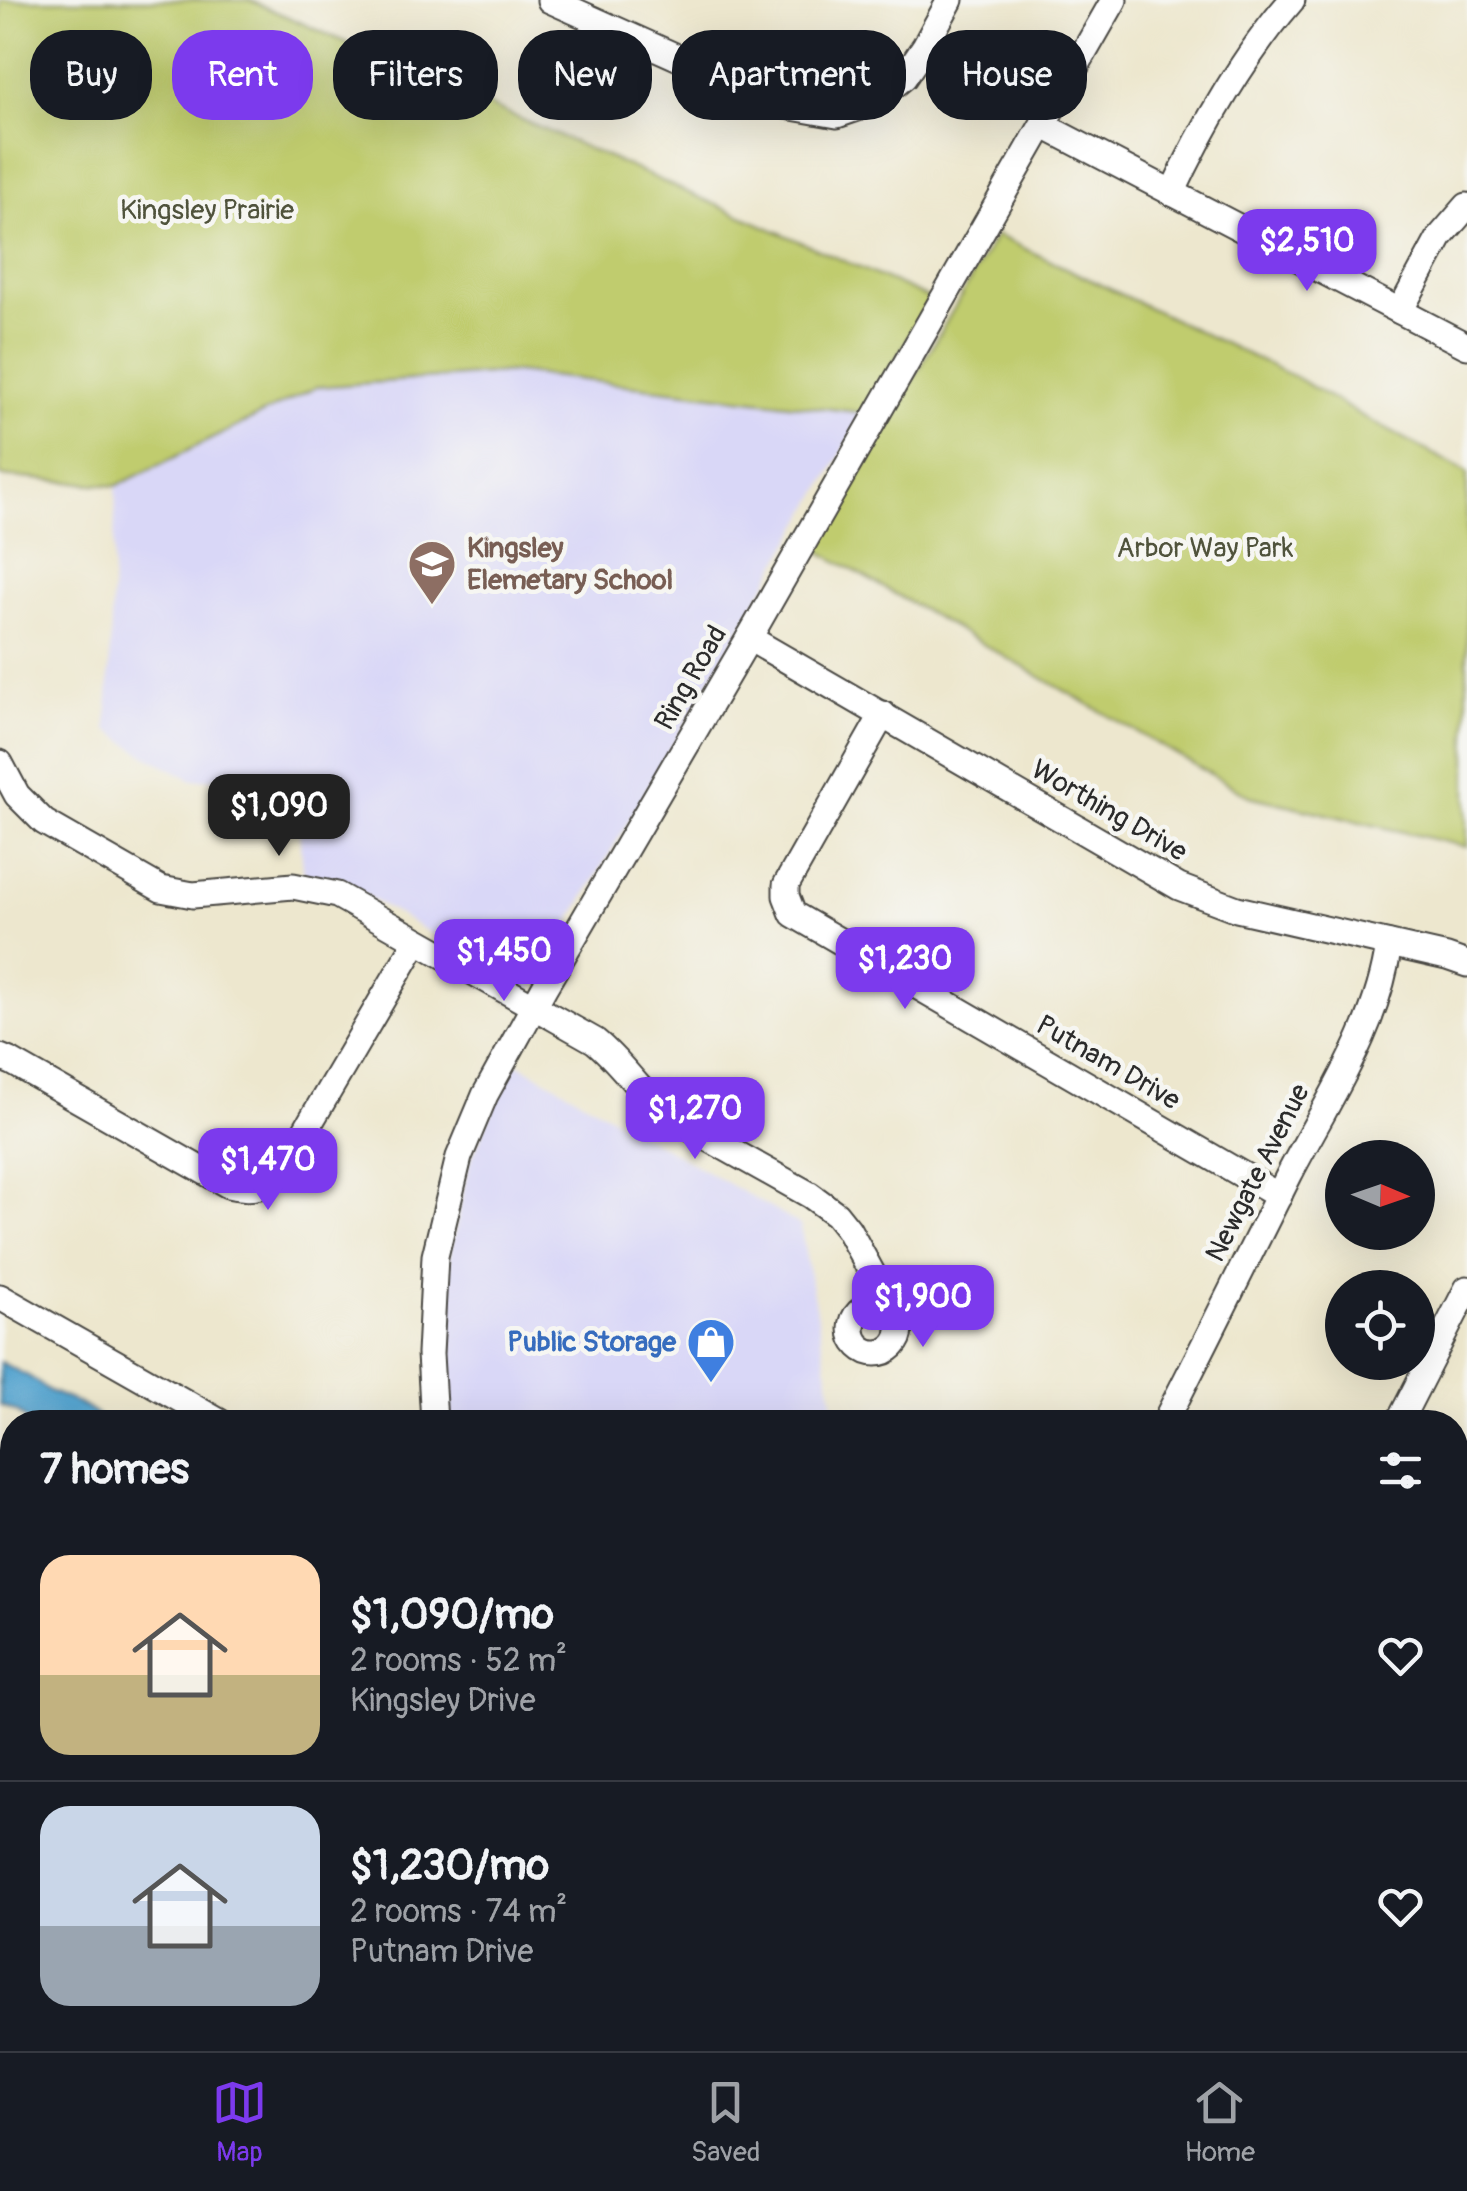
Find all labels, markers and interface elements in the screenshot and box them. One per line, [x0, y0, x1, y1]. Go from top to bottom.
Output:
chip: Buy [30, 30, 152, 120]
chip: Rent [172, 30, 313, 120]
chip: Filters [333, 30, 498, 120]
chip: New [518, 30, 652, 120]
chip: Apartment [672, 30, 906, 120]
chip: House [926, 30, 1087, 120]
park label: Kingsley Prairie [120, 193, 294, 228]
pin: $2,510 [1226, 209, 1388, 294]
text: $2,510 [1259, 221, 1355, 261]
place label: Kingsley Elemetary School [467, 531, 673, 598]
park label: Arbor Way Park [1116, 531, 1294, 566]
school or university icon: Kingsley Elemetary School [406, 538, 458, 606]
street label: Ring Road [647, 619, 735, 737]
street label: Worthing Drive [1025, 752, 1193, 870]
pin: $1,090 [198, 774, 360, 859]
text: $1,090 [230, 786, 328, 826]
pin: $1,450 [423, 919, 585, 1004]
pin: $1,230 [824, 927, 986, 1012]
text: $1,450 [456, 931, 552, 971]
text: $1,230 [858, 939, 952, 979]
street label: Putnam Drive [1030, 1008, 1186, 1118]
pin: $1,270 [614, 1077, 776, 1162]
street label: Newgate Avenue [1198, 1078, 1318, 1268]
text: $1,270 [648, 1089, 742, 1129]
pin: $1,470 [187, 1128, 349, 1213]
text: $1,470 [220, 1140, 316, 1180]
north arrow [1325, 1140, 1435, 1250]
map controls [1325, 1140, 1435, 1380]
pin: $1,900 [842, 1265, 1004, 1350]
button: locate [1325, 1270, 1435, 1380]
text: $1,900 [874, 1277, 972, 1317]
shop icon: Public Storage [685, 1316, 737, 1384]
place label: Public Storage [507, 1325, 677, 1360]
icon: filters [1373, 1443, 1428, 1498]
text: 7 homes [40, 1444, 189, 1496]
text: $1,090/mo [350, 1589, 554, 1641]
icon: home [120, 1595, 240, 1715]
icon: heart [1373, 1628, 1428, 1683]
text: 2 rooms · 52 m² [350, 1641, 567, 1681]
text: Kingsley Drive [350, 1681, 536, 1721]
text: $1,230/mo [350, 1840, 549, 1892]
icon: home [120, 1846, 240, 1966]
icon: heart [1373, 1879, 1428, 1934]
text: 2 rooms · 74 m² [350, 1892, 567, 1932]
text: Putnam Drive [350, 1932, 533, 1972]
tab: Map [212, 2075, 267, 2170]
tab: Saved [691, 2075, 760, 2170]
tab: Home [1184, 2075, 1255, 2170]

